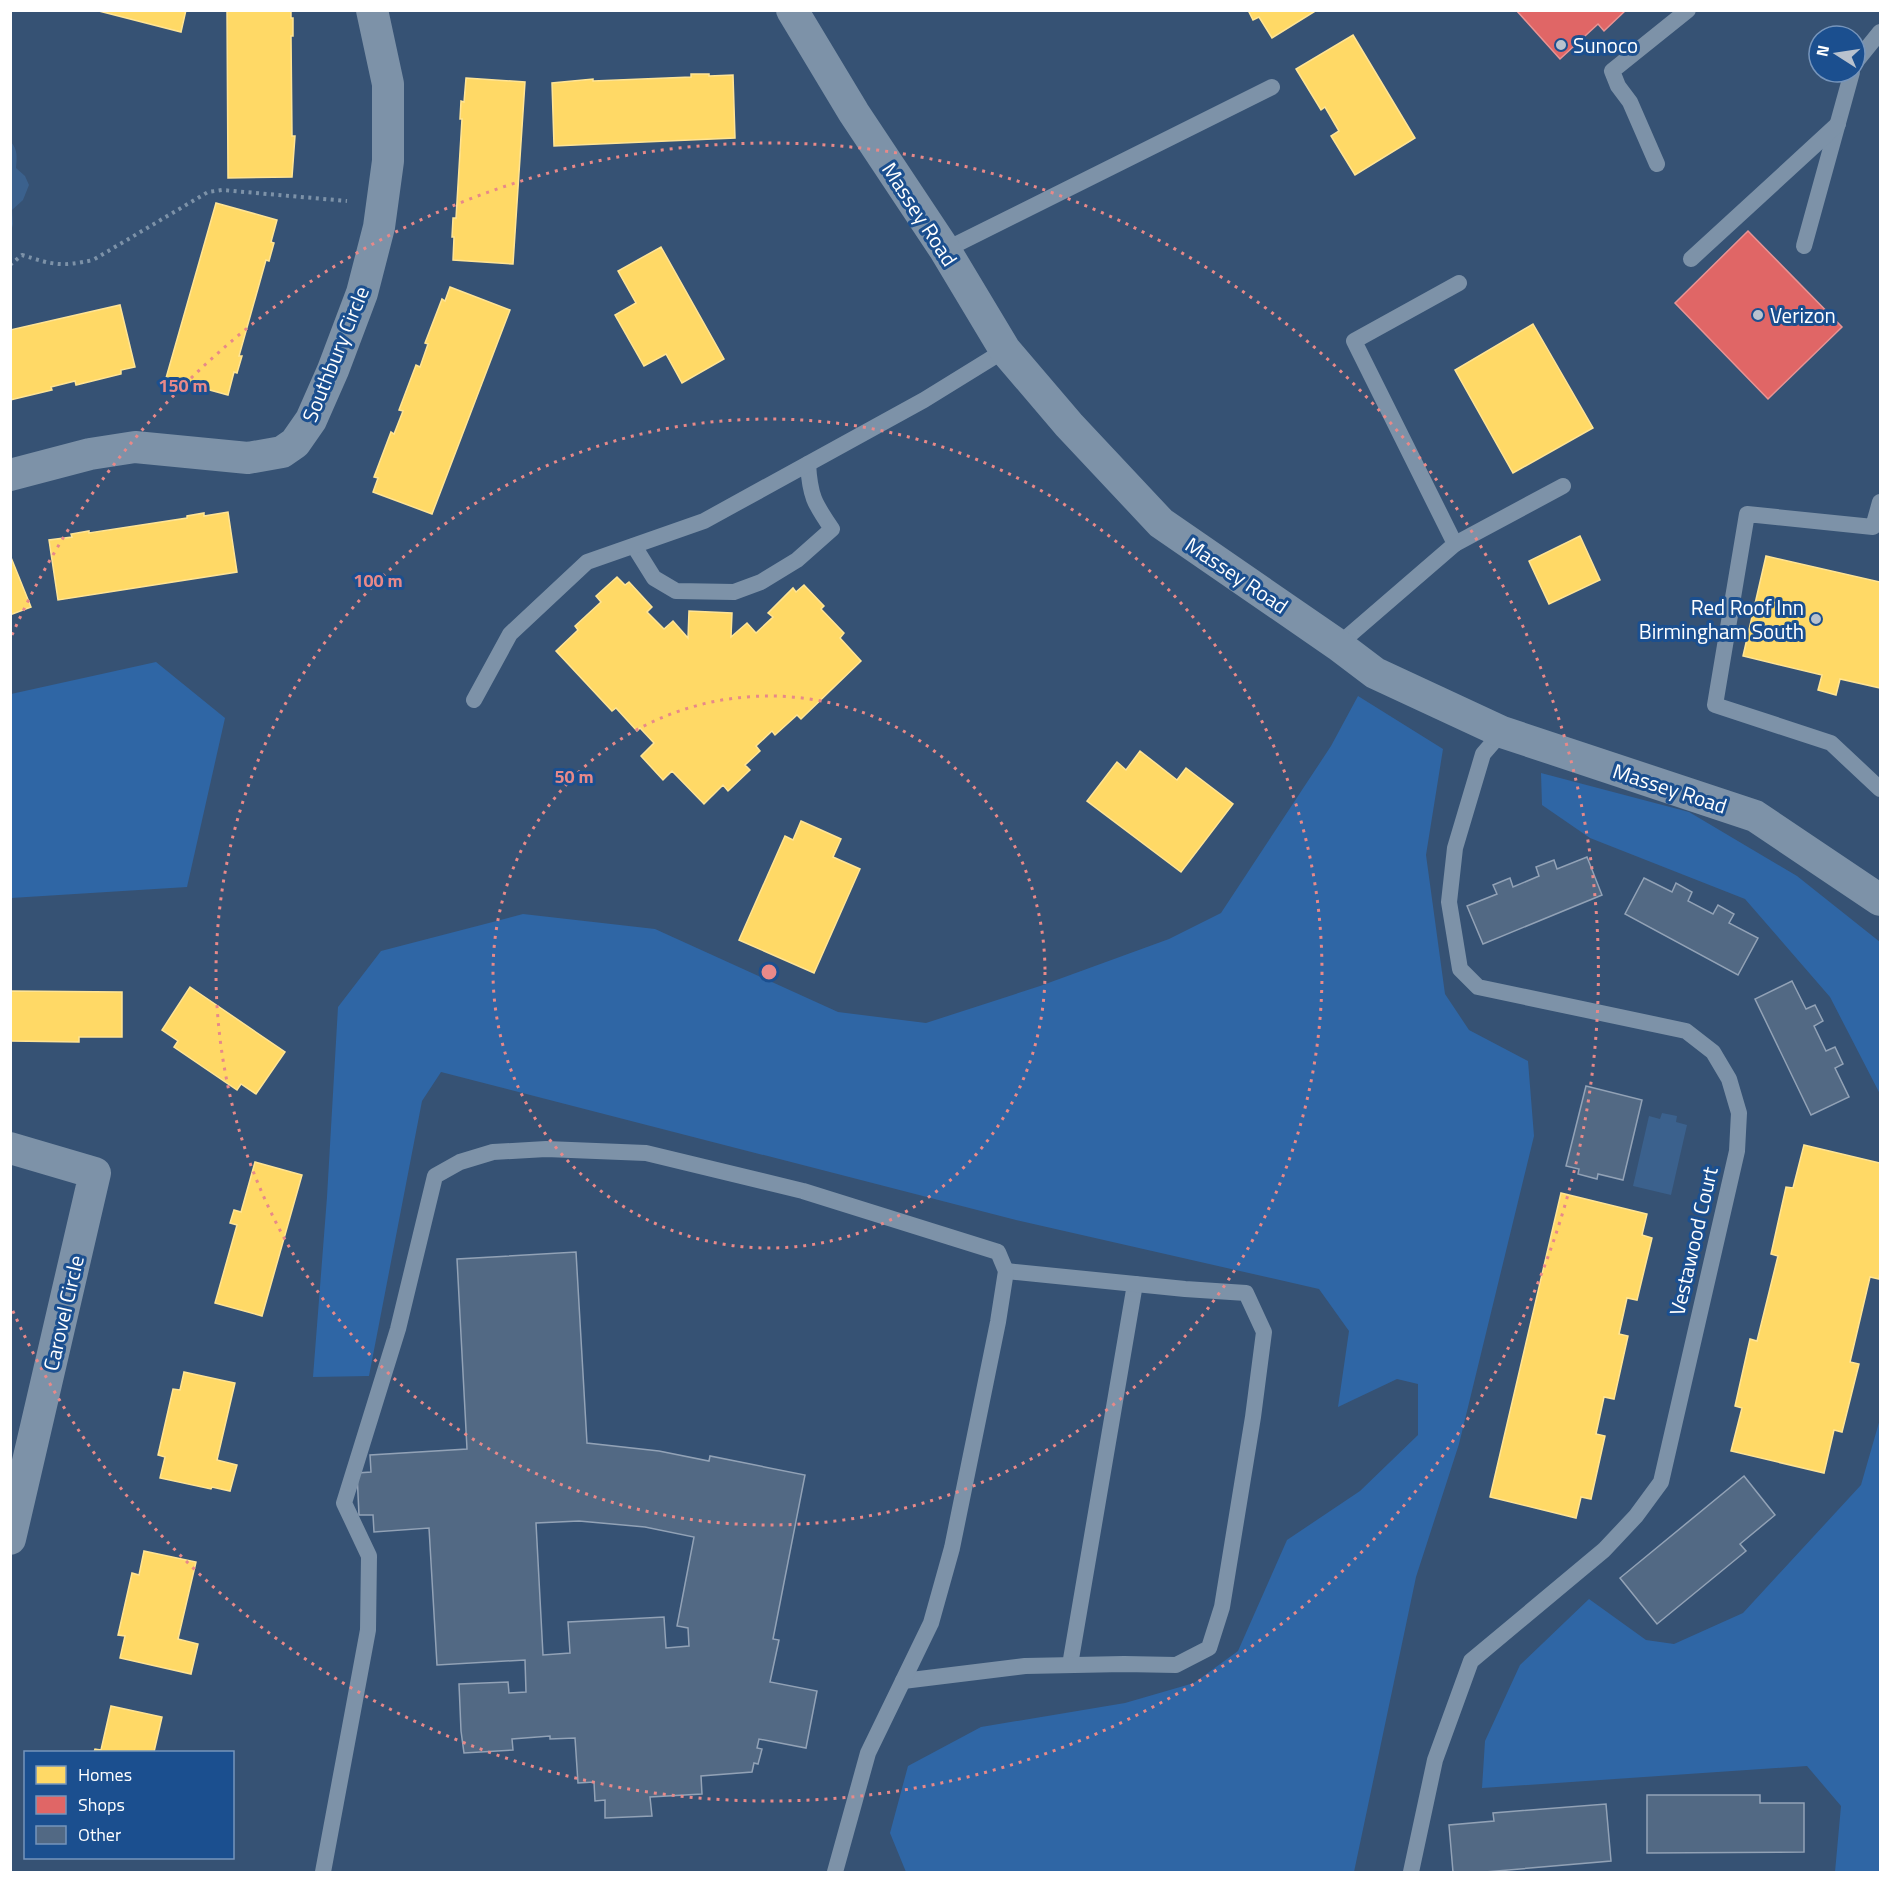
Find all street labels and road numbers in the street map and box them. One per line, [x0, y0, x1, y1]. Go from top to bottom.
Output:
street label: Massey Road [874, 156, 966, 272]
street label: Southbury Circle [293, 281, 377, 427]
street label: Massey Road [1179, 529, 1295, 621]
street label: Massey Road [1609, 754, 1731, 822]
street label: Vestawood Court [1660, 1163, 1726, 1319]
street label: Carovel Circle [34, 1252, 92, 1374]

